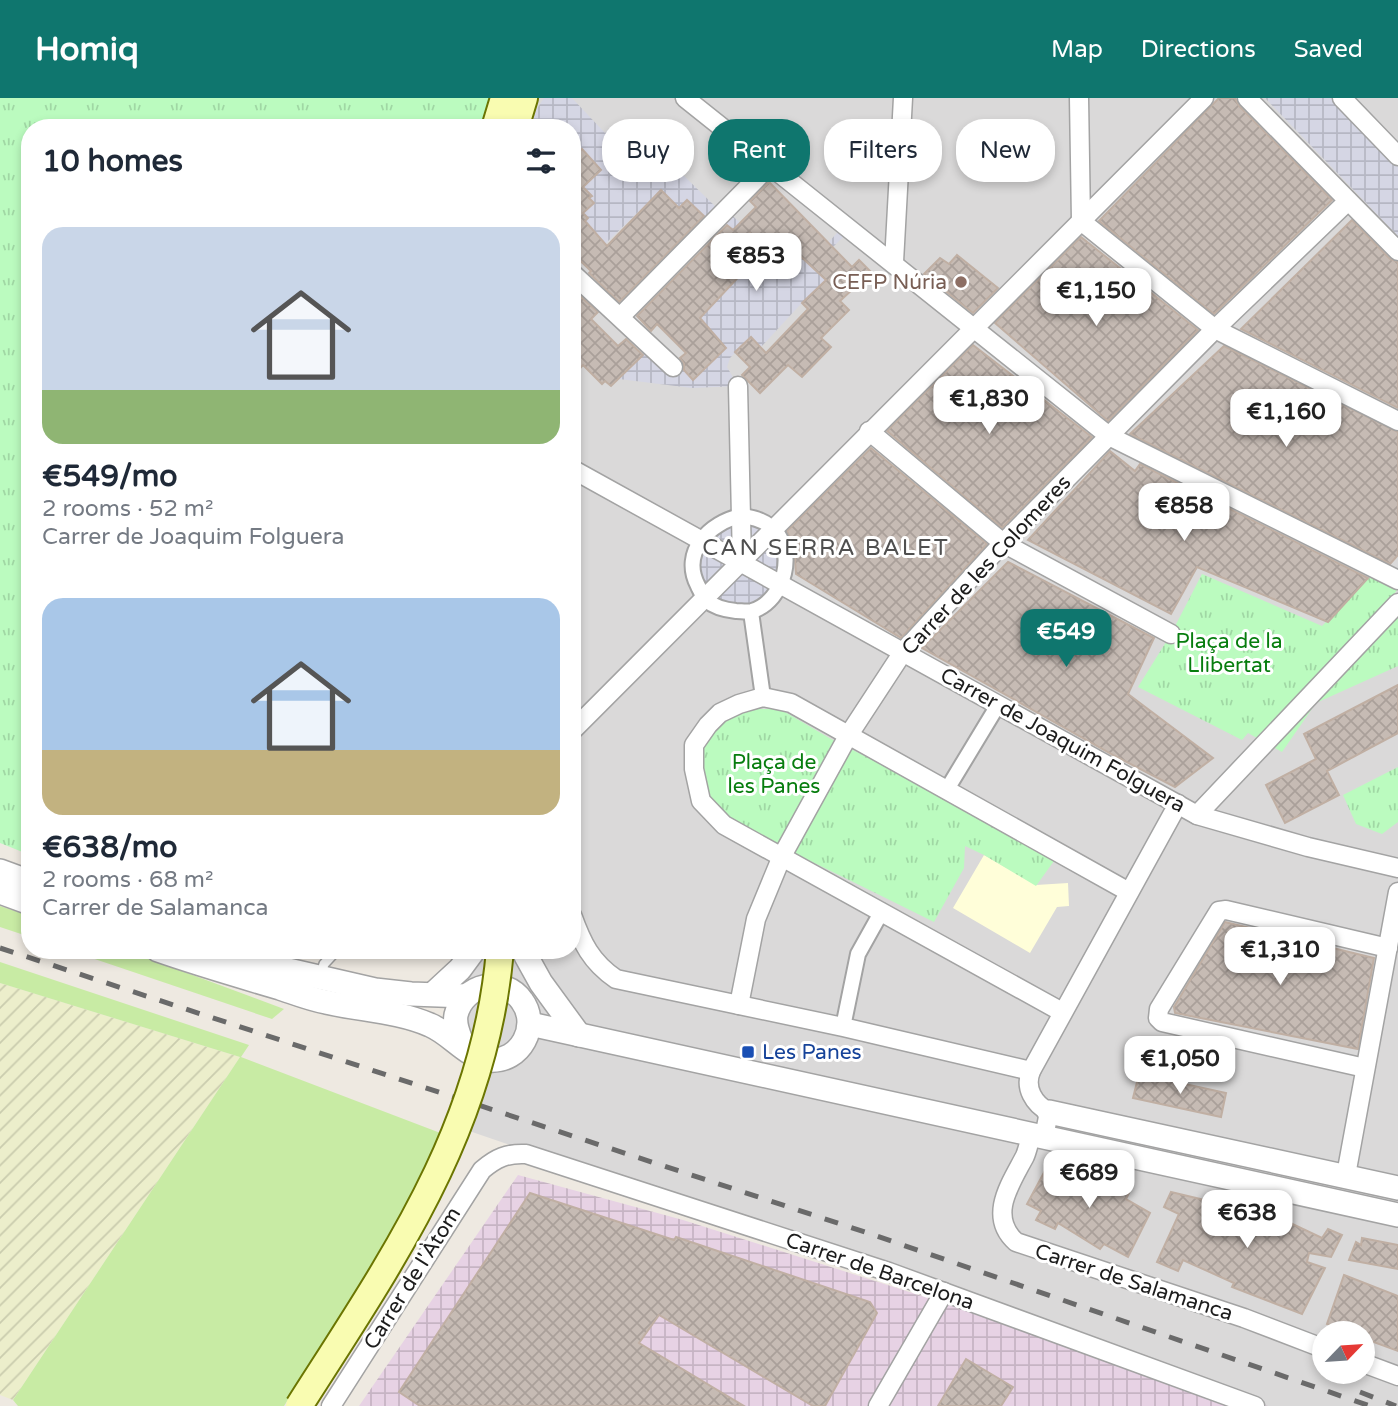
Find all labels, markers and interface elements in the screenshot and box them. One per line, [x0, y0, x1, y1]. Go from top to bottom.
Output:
text: Homiq [35, 30, 139, 69]
text: Map [1051, 35, 1103, 64]
text: Directions [1141, 35, 1256, 64]
text: Saved [1294, 35, 1363, 64]
chip: Buy [602, 119, 694, 182]
chip: Rent [708, 119, 810, 182]
chip: Filters [824, 119, 942, 182]
chip: New [956, 119, 1055, 182]
icon: filters [522, 142, 560, 180]
text: 10 homes [42, 143, 183, 180]
pin: €853 [715, 234, 797, 293]
text: €853 [726, 242, 786, 270]
pin: €1,150 [1039, 268, 1153, 328]
place label: CEFP Núria [832, 270, 947, 295]
icon: home [238, 272, 364, 398]
marker: CEFP Núria [953, 274, 969, 290]
text: €1,150 [1056, 277, 1136, 305]
pin: €1,830 [932, 376, 1046, 436]
text: €1,830 [949, 385, 1029, 413]
pin: €1,160 [1229, 390, 1343, 449]
text: €1,160 [1246, 398, 1326, 426]
text: €549/mo [42, 458, 178, 495]
street label: Carrer de les Colomeres [897, 470, 1076, 660]
pin: €858 [1143, 484, 1225, 543]
text: €858 [1154, 492, 1214, 520]
text: 2 rooms · 52 m² [42, 495, 213, 523]
text: Carrer de Joaquim Folguera [42, 523, 345, 551]
district label: CAN SERRA BALET [702, 534, 950, 562]
pin: €549 [1025, 610, 1107, 669]
text: €549 [1036, 618, 1096, 646]
park label: Plaça de la Llibertat [1175, 629, 1283, 678]
icon: home [238, 643, 364, 769]
street label: Carrer de Joaquim Folguera [936, 663, 1190, 818]
park label: Plaça de les Panes [728, 750, 820, 799]
text: €638/mo [42, 829, 178, 866]
text: 2 rooms · 68 m² [42, 866, 213, 894]
text: Carrer de Salamanca [42, 894, 268, 922]
pin: €1,310 [1223, 928, 1337, 987]
text: €1,310 [1240, 936, 1320, 964]
pin: €1,050 [1123, 1037, 1237, 1096]
place label: Les Panes [762, 1040, 862, 1065]
marker: Les Panes [740, 1044, 756, 1060]
text: €1,050 [1140, 1045, 1220, 1073]
pin: €689 [1048, 1150, 1130, 1210]
text: €689 [1059, 1159, 1119, 1187]
pin: €638 [1206, 1190, 1288, 1250]
text: €638 [1217, 1199, 1277, 1227]
street label: Carrer de l'Àtom [359, 1202, 466, 1354]
street label: Carrer de Barcelona [782, 1227, 977, 1315]
street label: Carrer de Salamanca [1032, 1239, 1236, 1326]
north arrow [1312, 1321, 1376, 1384]
map controls [1312, 1321, 1375, 1384]

